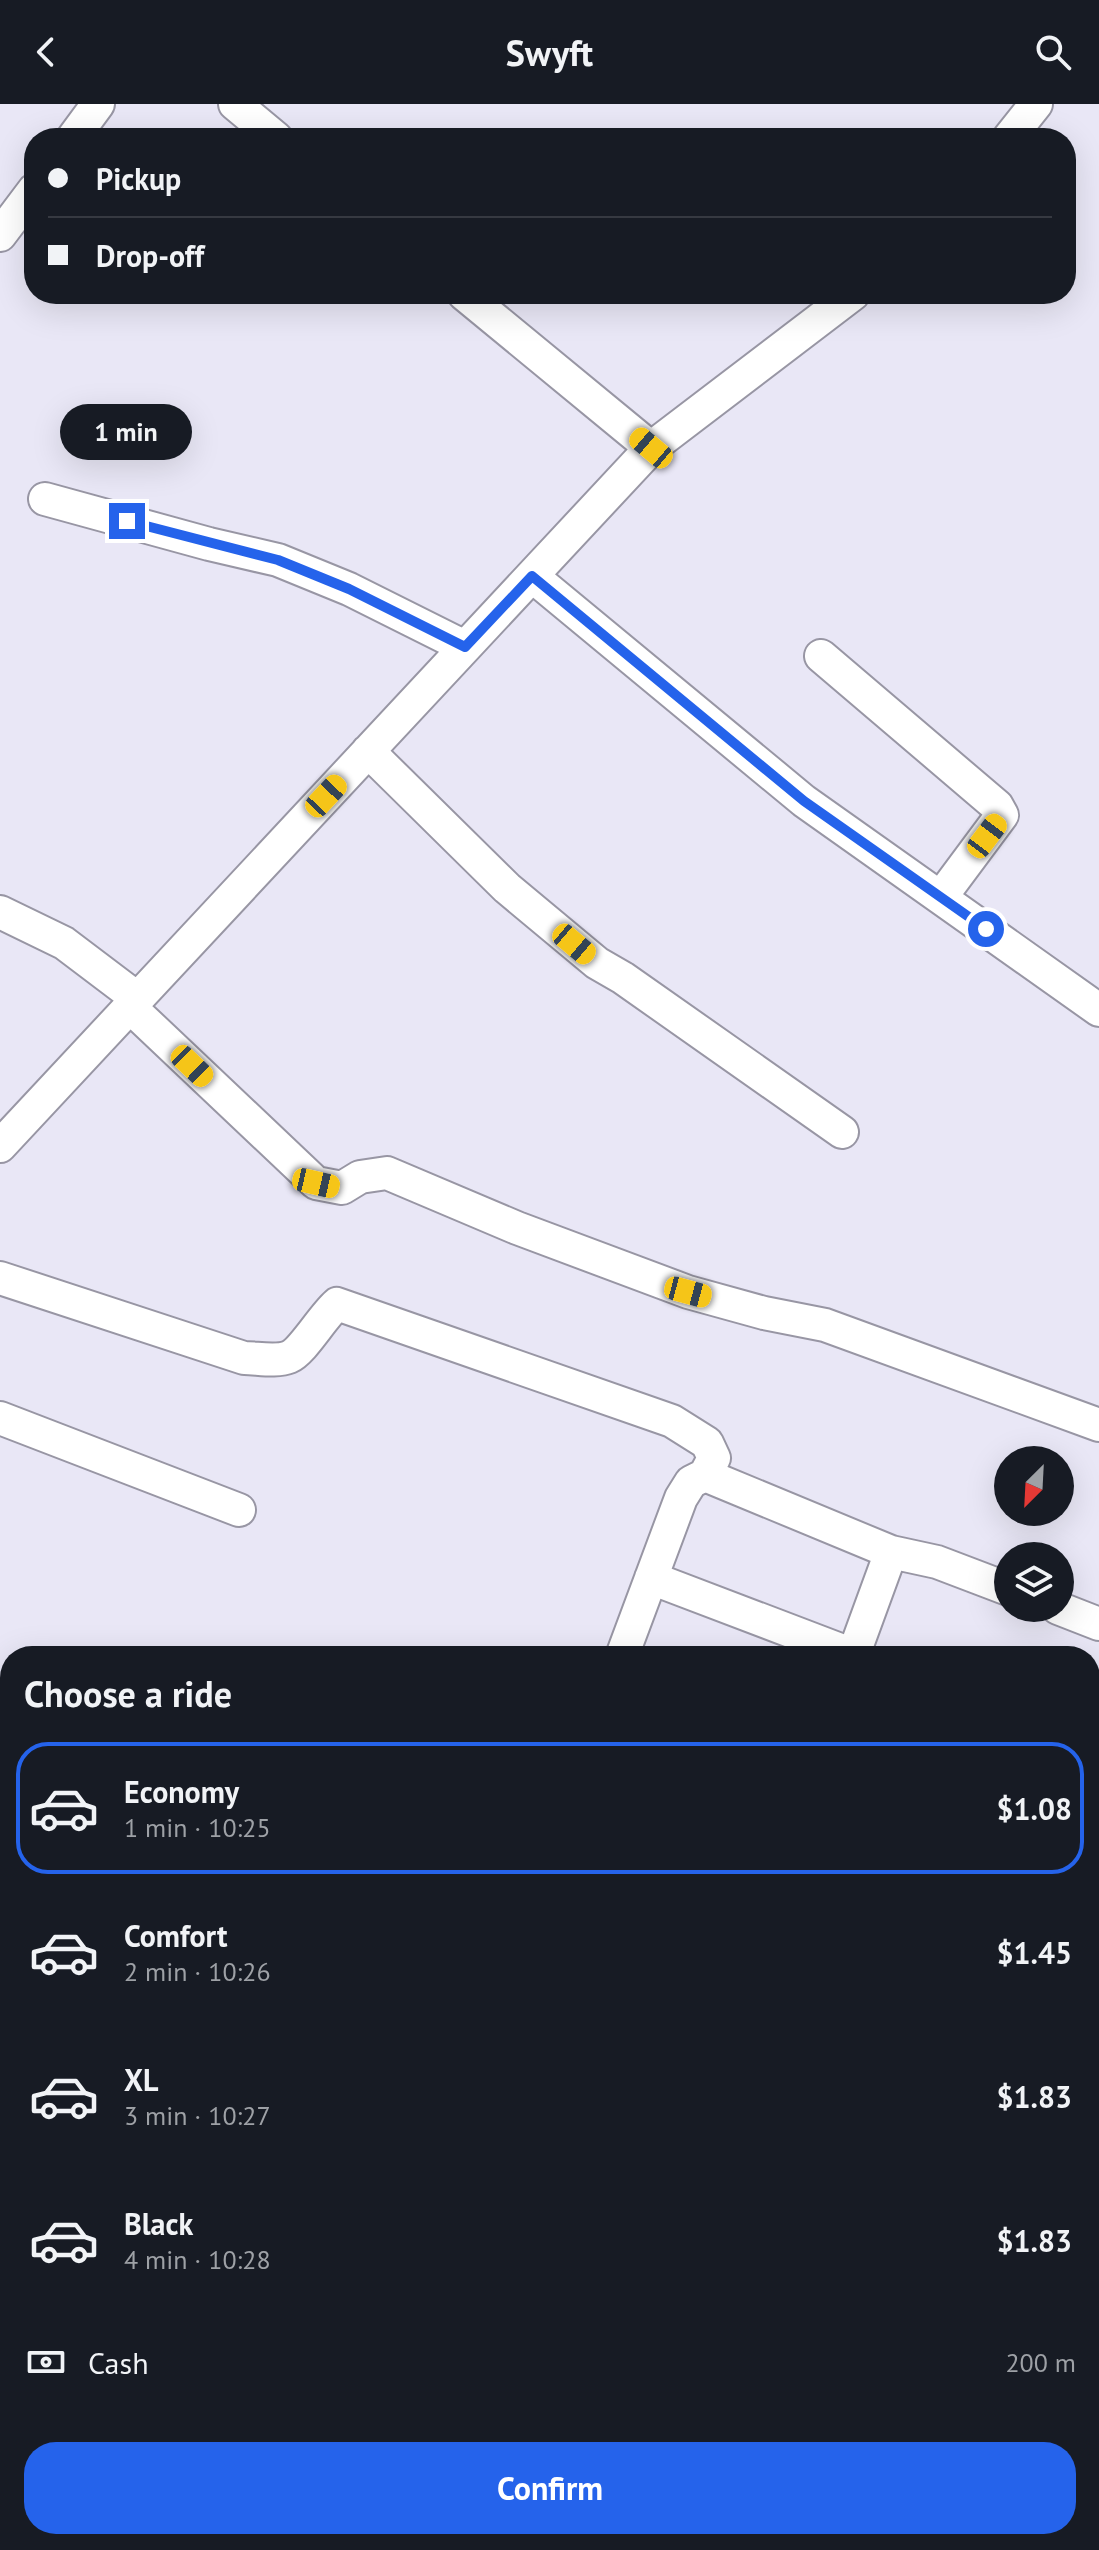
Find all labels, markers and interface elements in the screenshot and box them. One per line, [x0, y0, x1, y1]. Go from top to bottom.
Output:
text: Swyft [506, 29, 593, 76]
icon: back [24, 30, 68, 74]
icon: search [1031, 30, 1075, 74]
text: Pickup [96, 159, 181, 198]
text: Drop-off [96, 236, 204, 275]
callout: 1 min [61, 405, 193, 461]
text: 1 min [94, 415, 158, 448]
car [625, 423, 677, 473]
route end [109, 503, 145, 539]
car [301, 770, 351, 822]
car [963, 810, 1011, 862]
route start [968, 911, 1004, 947]
car [548, 919, 600, 969]
car [166, 1041, 218, 1091]
car [290, 1166, 342, 1200]
car [662, 1274, 714, 1310]
north arrow [994, 1446, 1074, 1526]
map controls [994, 1446, 1074, 1622]
button: layers [994, 1542, 1074, 1622]
text: Choose a ride [24, 1670, 232, 1717]
icon: car [28, 1772, 100, 1844]
text: Economy [124, 1772, 239, 1811]
text: $1.08 [997, 1789, 1072, 1828]
text: 1 min · 10:25 [124, 1811, 271, 1844]
icon: car [28, 1916, 100, 1988]
text: Comfort [124, 1916, 227, 1955]
text: $1.45 [997, 1933, 1072, 1972]
text: 2 min · 10:26 [124, 1955, 271, 1988]
icon: car [28, 2060, 100, 2132]
text: XL [124, 2060, 158, 2099]
text: $1.83 [997, 2077, 1072, 2116]
text: 3 min · 10:27 [124, 2099, 271, 2132]
icon: car [28, 2204, 100, 2276]
text: Black [124, 2204, 193, 2243]
text: $1.83 [997, 2221, 1072, 2260]
text: 4 min · 10:28 [124, 2243, 271, 2276]
icon: cash [24, 2340, 68, 2384]
text: Cash [88, 2343, 149, 2382]
text: 200 m [1005, 2346, 1076, 2379]
button: Confirm [24, 2442, 1076, 2534]

